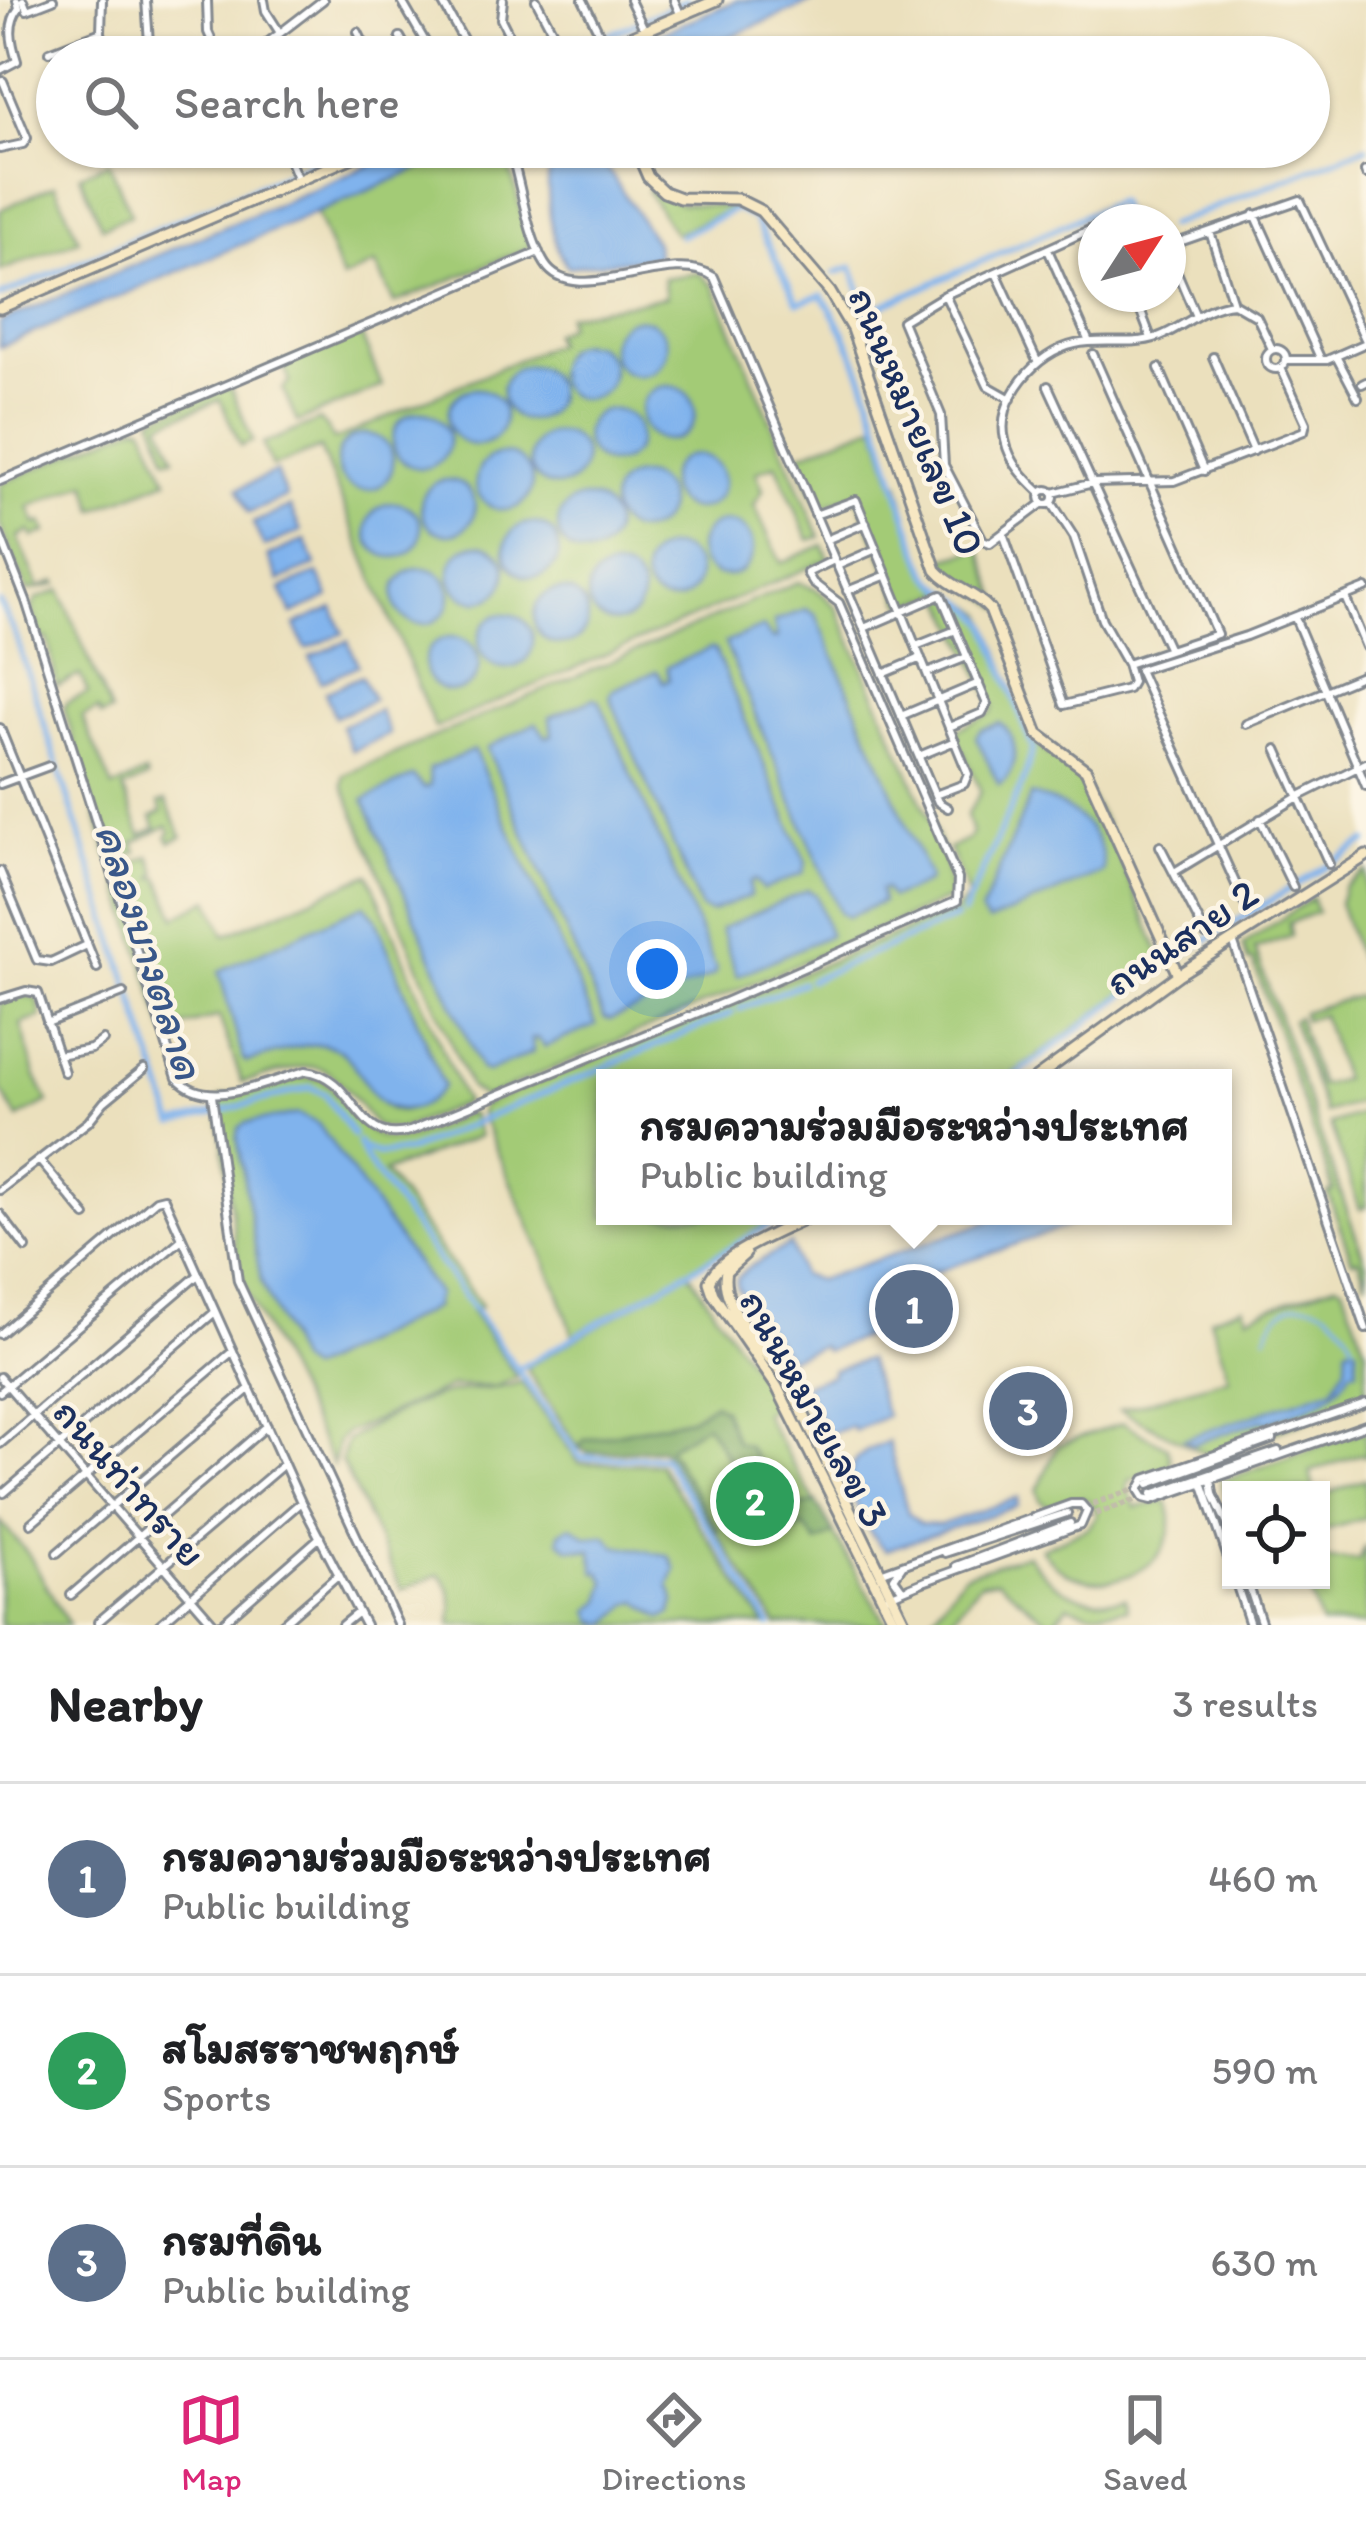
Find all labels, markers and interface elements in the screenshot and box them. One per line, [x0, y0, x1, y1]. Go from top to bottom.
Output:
search box [36, 36, 1330, 168]
icon: search [78, 69, 144, 135]
text: Search here [174, 75, 400, 129]
north arrow [1078, 204, 1186, 312]
street label: ถนนหมายเลข 10 [837, 279, 997, 563]
water label: คลองบางตลาด [84, 816, 218, 1086]
street label: ถนนสาย 2 [1095, 867, 1267, 1007]
your location [627, 939, 687, 999]
popup [596, 1069, 1232, 1225]
text: กรมความร่วมมือระหว่างประเทศ [639, 1097, 1189, 1151]
text: Public building [639, 1151, 888, 1198]
pin: 1 [875, 1264, 953, 1354]
street label: ถนนหมายเลข 3 [729, 1280, 901, 1536]
pin: 3 [989, 1366, 1067, 1456]
street label: ถนนท่าทราย [43, 1387, 217, 1577]
pin: 2 [716, 1456, 794, 1546]
map controls [1222, 1481, 1330, 1589]
button: locate [1222, 1481, 1330, 1589]
text: Nearby [48, 1673, 203, 1734]
text: 3 results [1172, 1680, 1318, 1727]
text: กรมความร่วมมือระหว่างประเทศ [162, 1828, 711, 1882]
text: 1 [78, 1855, 96, 1902]
text: 460 m [1208, 1855, 1318, 1902]
text: Public building [162, 1882, 410, 1929]
text: สโมสรราชพฤกษ์ [162, 2020, 459, 2074]
text: 2 [77, 2047, 97, 2094]
text: 590 m [1212, 2047, 1318, 2094]
text: Sports [162, 2074, 271, 2121]
text: กรมที่ดิน [162, 2212, 321, 2266]
text: 3 [76, 2239, 98, 2286]
text: 630 m [1211, 2239, 1318, 2286]
text: Public building [162, 2266, 410, 2313]
tab: Map [178, 2387, 244, 2498]
tab: Directions [601, 2387, 746, 2498]
tab: Saved [1103, 2387, 1188, 2498]

